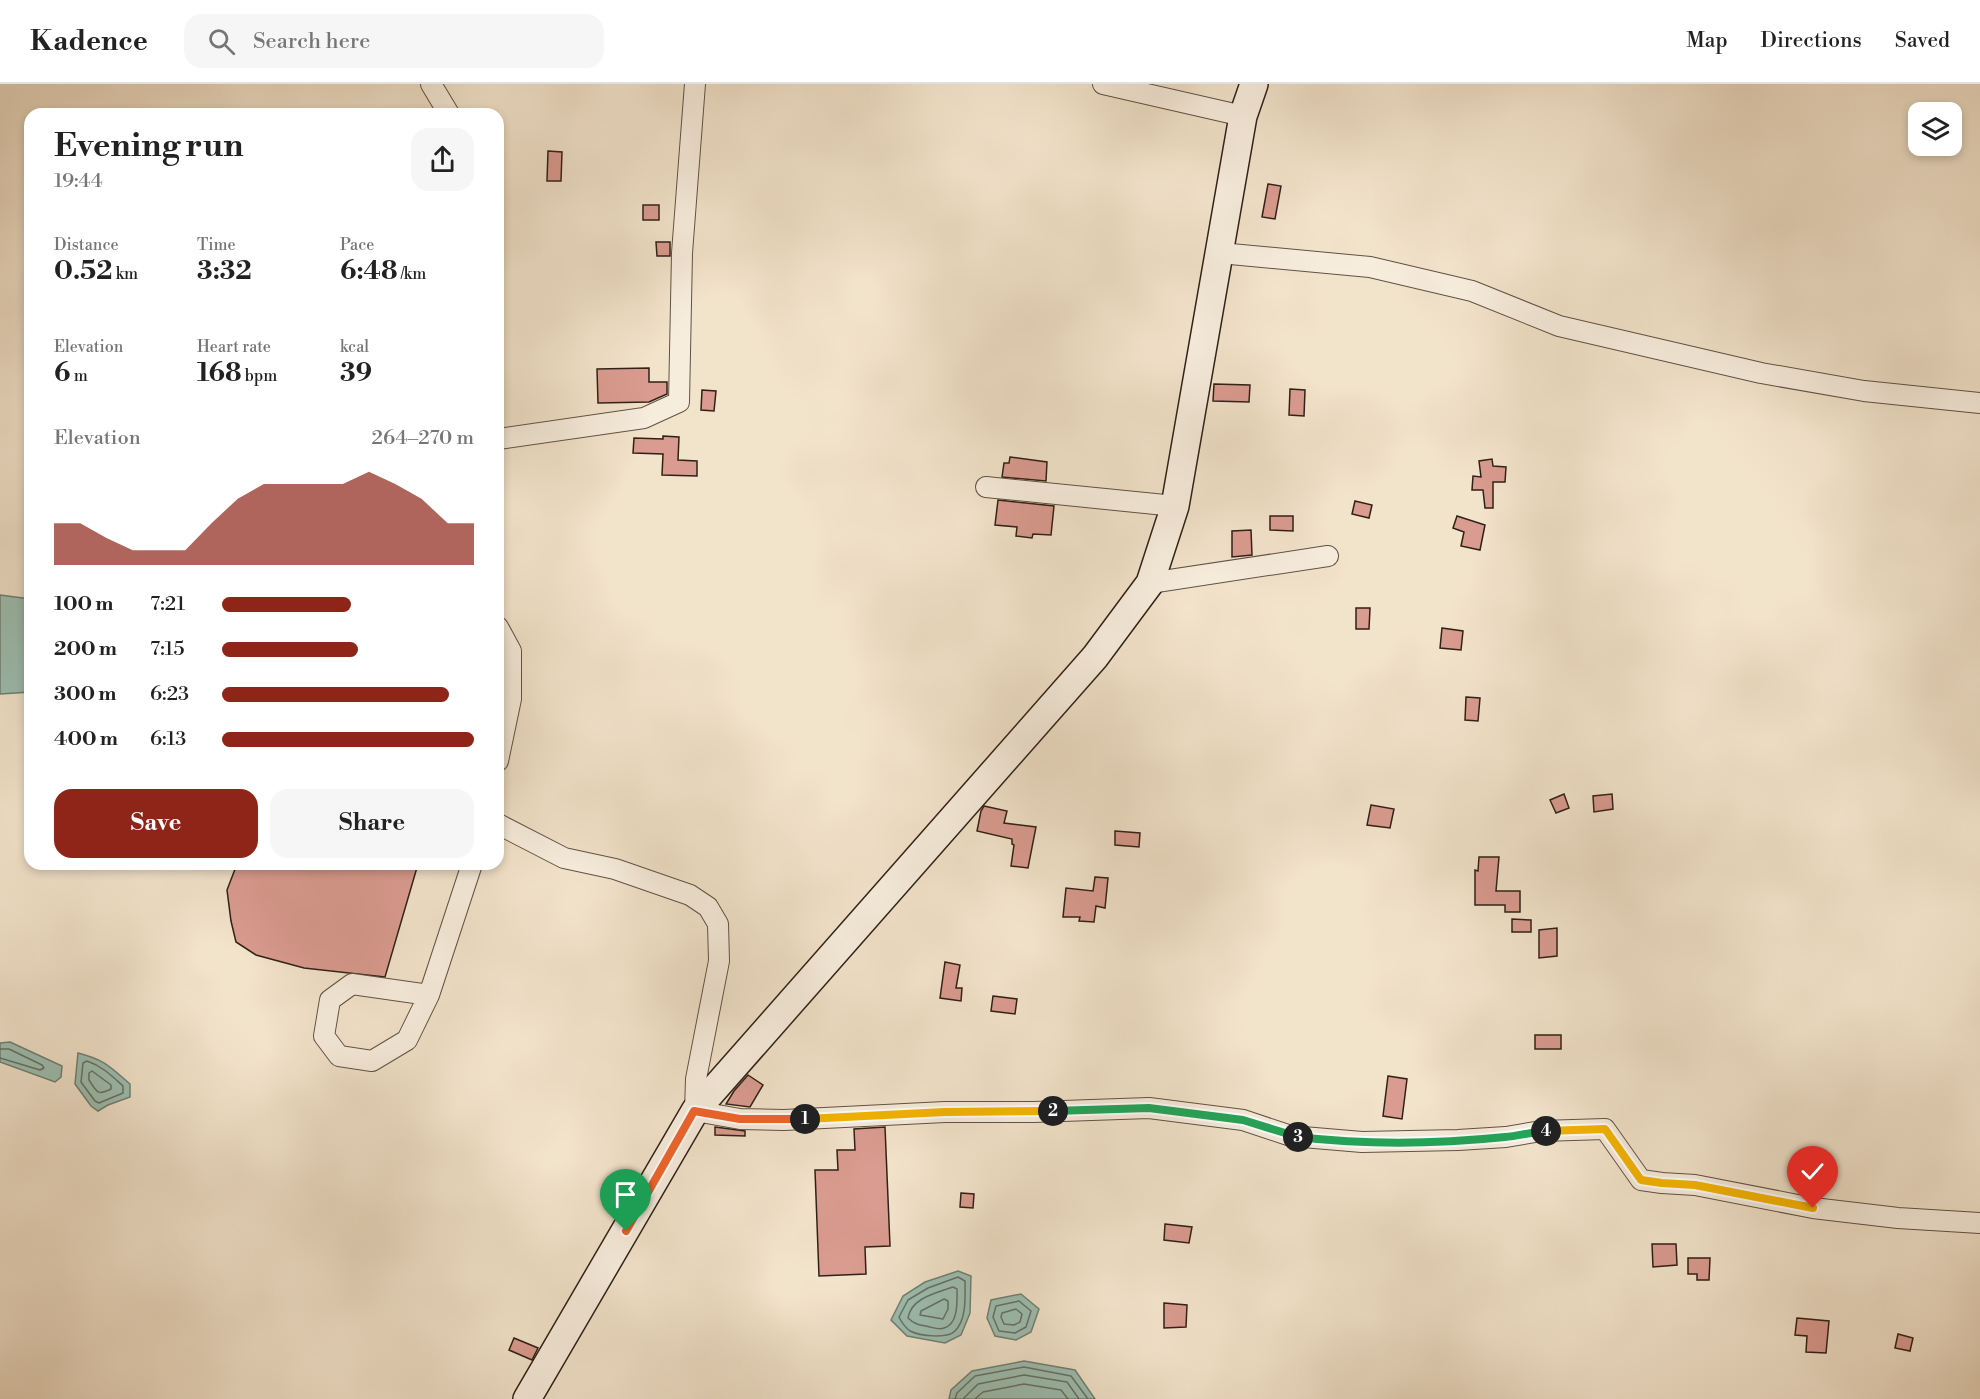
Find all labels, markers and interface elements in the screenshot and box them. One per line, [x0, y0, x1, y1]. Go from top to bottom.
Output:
search box [184, 14, 604, 68]
text: Kadence [30, 24, 148, 59]
icon: search [205, 25, 238, 58]
text: Search here [253, 28, 370, 55]
text: Map [1686, 28, 1728, 54]
text: Directions [1761, 28, 1862, 54]
text: Saved [1895, 28, 1950, 54]
map controls [1908, 102, 1962, 156]
button: layers [1908, 102, 1962, 156]
text: Evening run [54, 126, 243, 167]
button: share [411, 128, 474, 191]
text: 19:44 [54, 169, 103, 194]
text: Distance [54, 235, 119, 255]
text: Time [197, 235, 236, 255]
text: Pace [340, 235, 374, 255]
text: 0.52 [54, 255, 112, 287]
text: 3:32 [197, 255, 252, 287]
text: 6:48 [340, 255, 398, 287]
text: km [112, 264, 138, 284]
text: /km [398, 264, 426, 284]
text: Elevation [54, 337, 123, 357]
text: Heart rate [197, 337, 271, 357]
text: kcal [340, 337, 369, 357]
text: 6 [54, 357, 70, 389]
text: 168 [197, 357, 242, 389]
text: 39 [340, 357, 372, 389]
text: m [70, 366, 88, 386]
text: bpm [242, 366, 277, 386]
text: Elevation [54, 426, 141, 451]
text: 264–270 m [372, 426, 474, 451]
text: 100 m [54, 592, 113, 617]
text: 7:21 [150, 592, 185, 617]
text: 200 m [54, 637, 117, 662]
text: 7:15 [150, 637, 184, 662]
text: 300 m [54, 682, 117, 707]
text: 6:23 [150, 682, 189, 707]
text: 400 m [54, 727, 118, 752]
text: 6:13 [150, 727, 186, 752]
button: Save [54, 789, 258, 858]
button: Share [270, 789, 474, 858]
pin: 2 [1038, 1096, 1068, 1126]
text: 2 [1048, 1101, 1058, 1121]
pin: 1 [790, 1104, 820, 1134]
text: 1 [801, 1109, 809, 1129]
pin: 4 [1531, 1116, 1561, 1146]
text: 4 [1541, 1121, 1551, 1141]
pin: 3 [1283, 1122, 1313, 1152]
text: 3 [1293, 1127, 1303, 1147]
pin [1787, 1146, 1838, 1208]
icon: check [1796, 1155, 1829, 1188]
pin [600, 1169, 651, 1231]
icon: arrive [609, 1178, 642, 1211]

